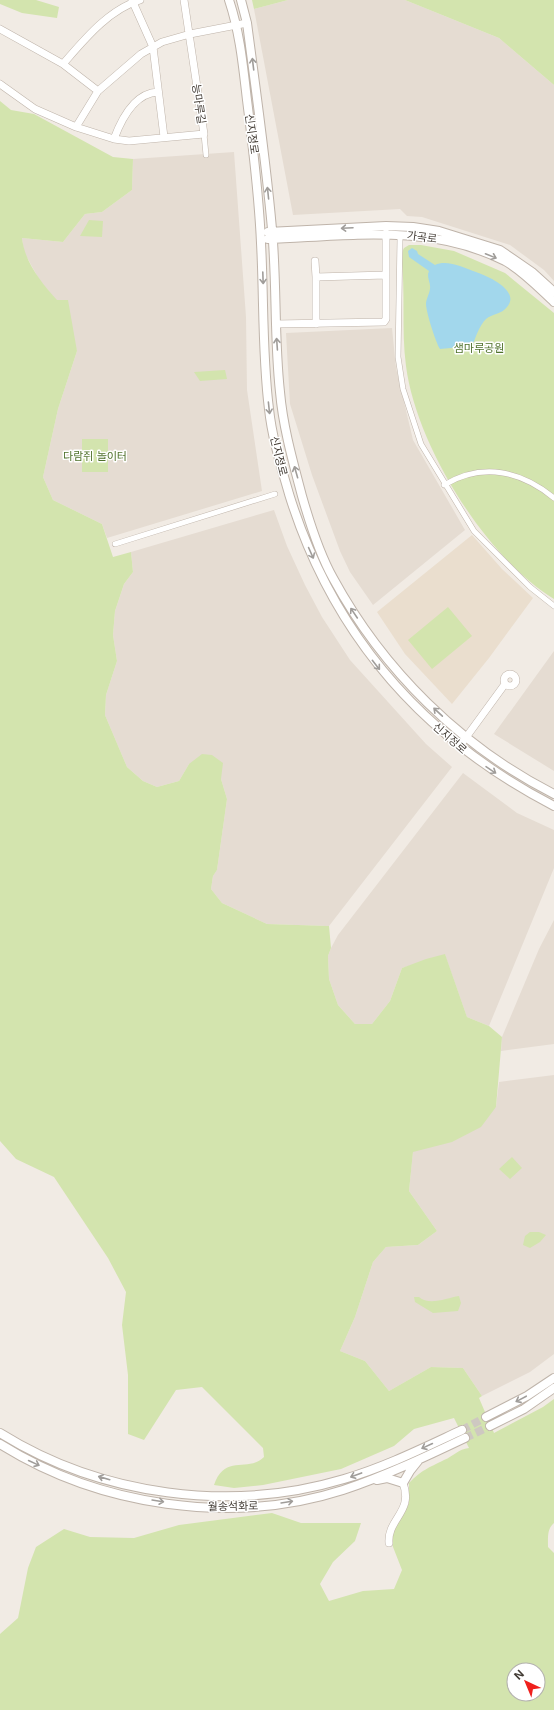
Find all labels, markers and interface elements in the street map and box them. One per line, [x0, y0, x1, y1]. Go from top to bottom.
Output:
one-way arrow [249, 58, 257, 71]
street label: 능마루길 [189, 83, 209, 125]
street label: 신지정로 [242, 113, 262, 155]
one-way arrow [264, 187, 272, 200]
one-way arrow [341, 224, 354, 232]
street label: 가곡로 [406, 228, 438, 246]
one-way arrow [485, 252, 497, 260]
one-way arrow [259, 271, 267, 284]
one-way arrow [273, 338, 280, 351]
park label: 샘마루공원 [454, 341, 504, 355]
one-way arrow [265, 401, 273, 414]
street label: 신지정로 [267, 435, 291, 477]
park label: 다람쥐 놀이터 [63, 449, 127, 463]
one-way arrow [292, 466, 299, 479]
one-way arrow [308, 547, 315, 559]
one-way arrow [350, 608, 358, 619]
one-way arrow [372, 659, 381, 670]
one-way arrow [433, 707, 443, 717]
street label: 신지정로 [430, 719, 470, 757]
one-way arrow [485, 766, 496, 774]
one-way arrow [515, 1395, 527, 1403]
one-way arrow [422, 1443, 434, 1450]
one-way arrow [28, 1460, 40, 1467]
one-way arrow [350, 1472, 362, 1480]
one-way arrow [98, 1474, 111, 1481]
one-way arrow [151, 1497, 164, 1505]
one-way arrow [280, 1498, 293, 1506]
street label: 월송석화로 [208, 1499, 258, 1513]
north arrow [506, 1662, 546, 1702]
text: N [511, 1667, 527, 1683]

